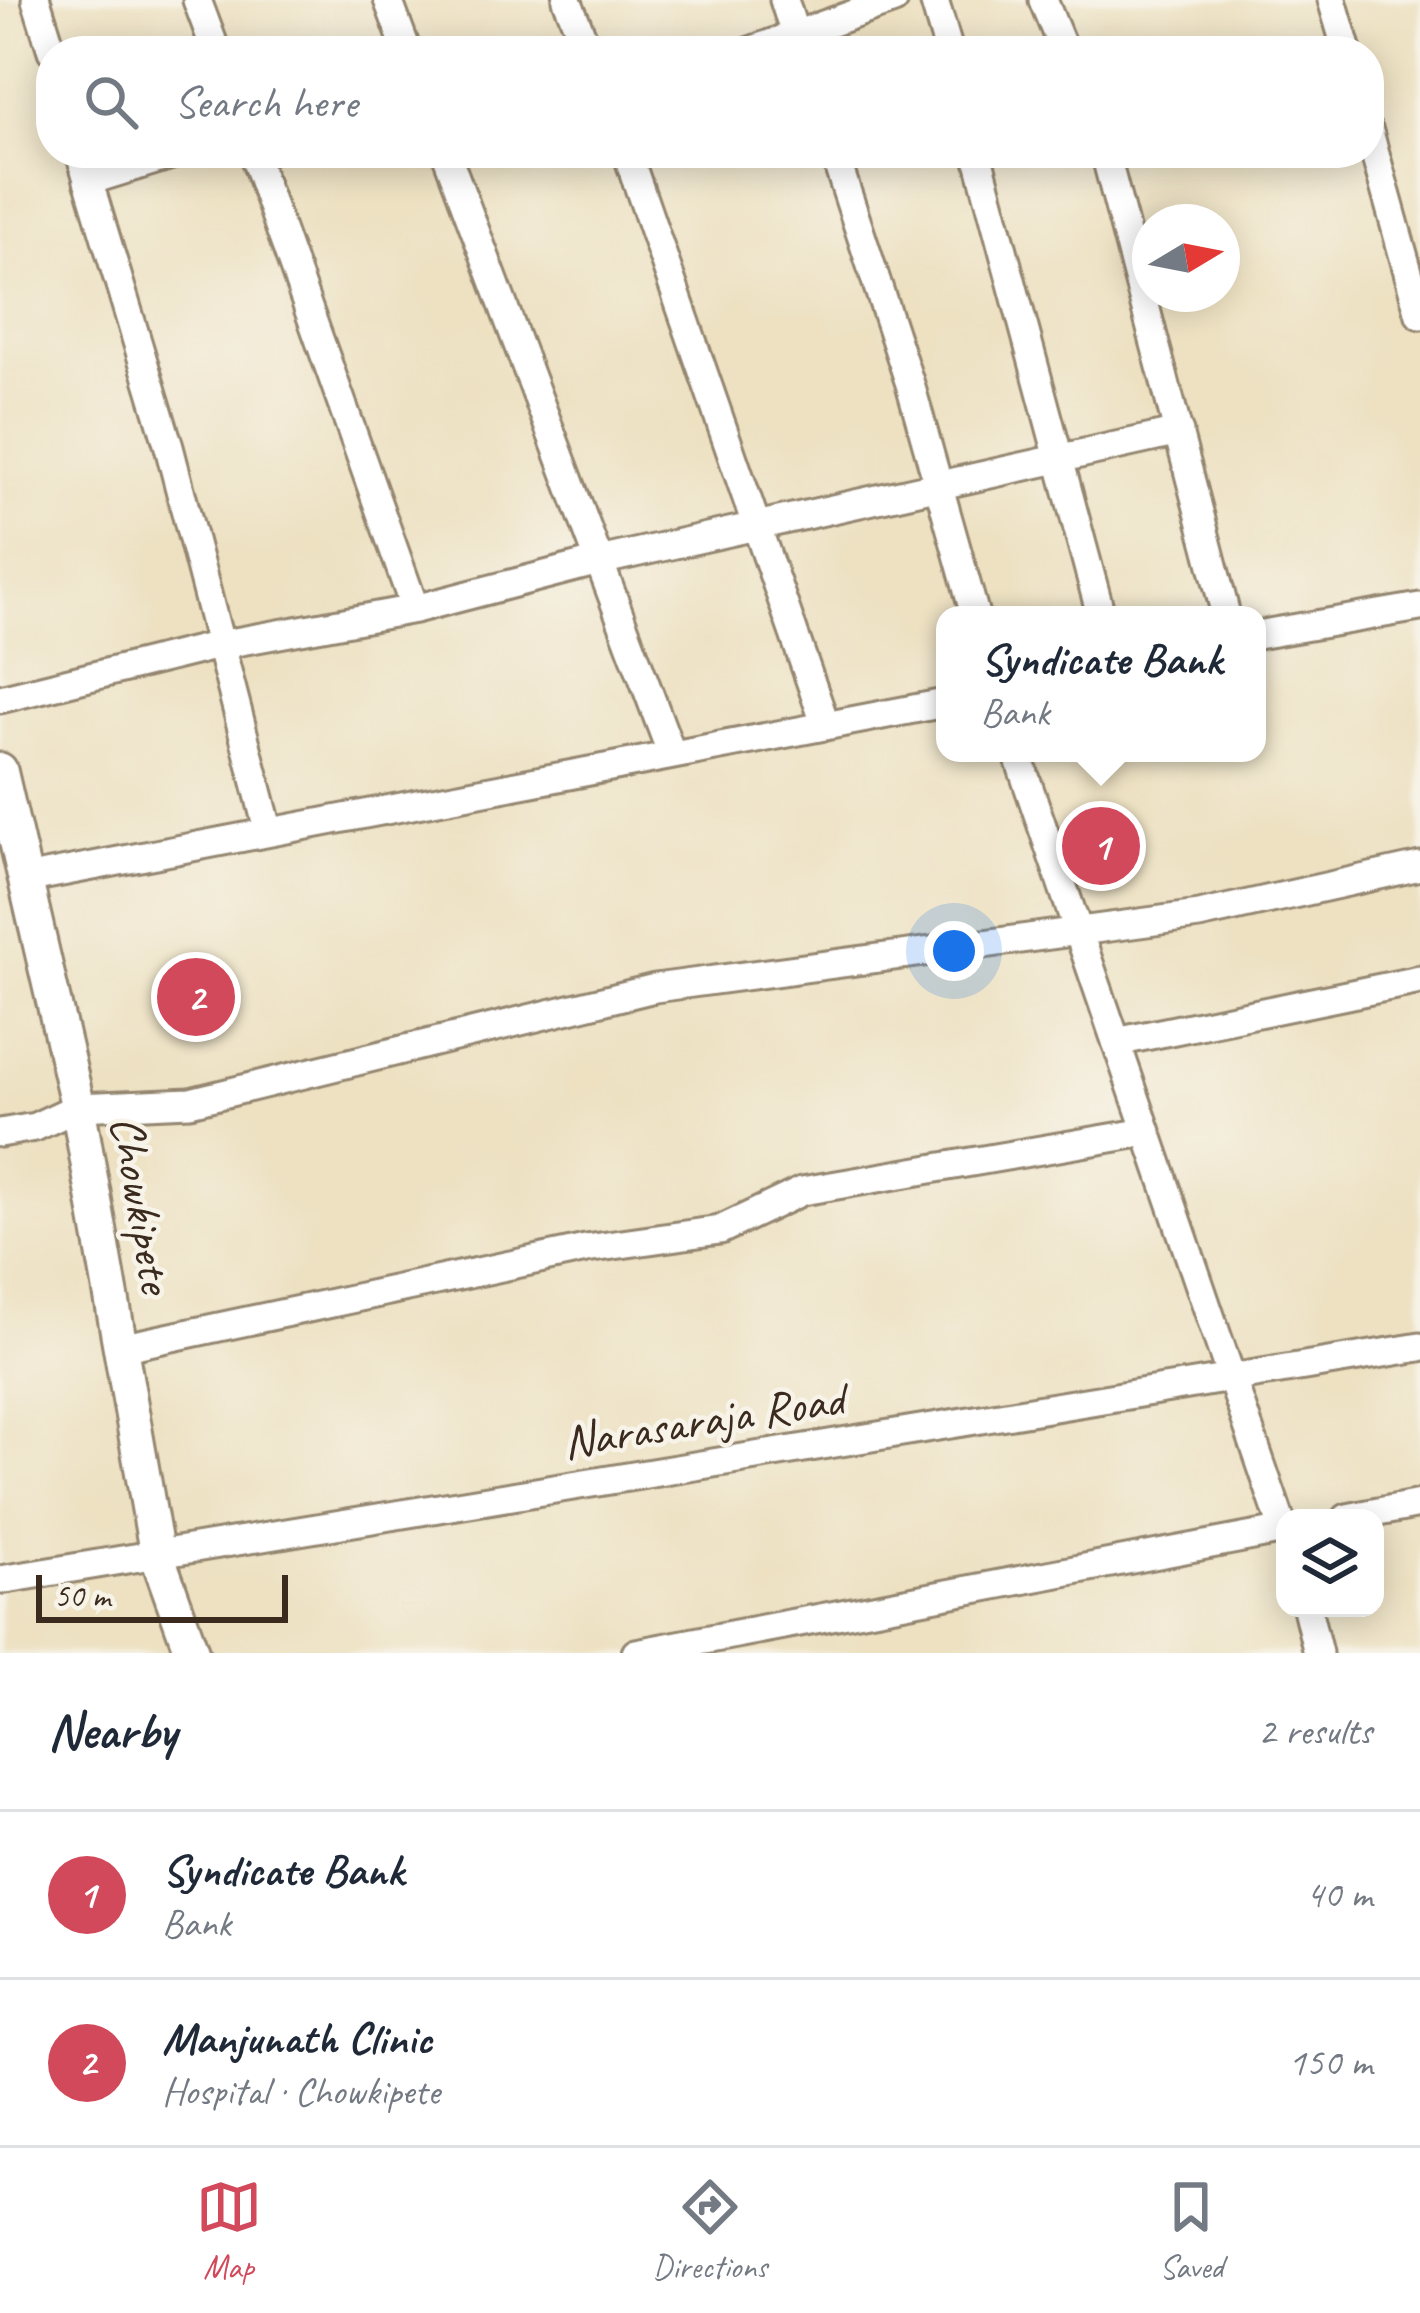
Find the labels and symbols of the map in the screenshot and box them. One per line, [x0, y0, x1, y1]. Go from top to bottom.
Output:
north arrow [1132, 204, 1240, 312]
pin: 1 [1062, 801, 1140, 891]
your location [924, 921, 984, 981]
pin: 2 [157, 952, 235, 1042]
street label: Chowkipete [97, 1111, 188, 1301]
street label: Narasaraja Road [559, 1367, 855, 1472]
scale bar [36, 1569, 288, 1622]

